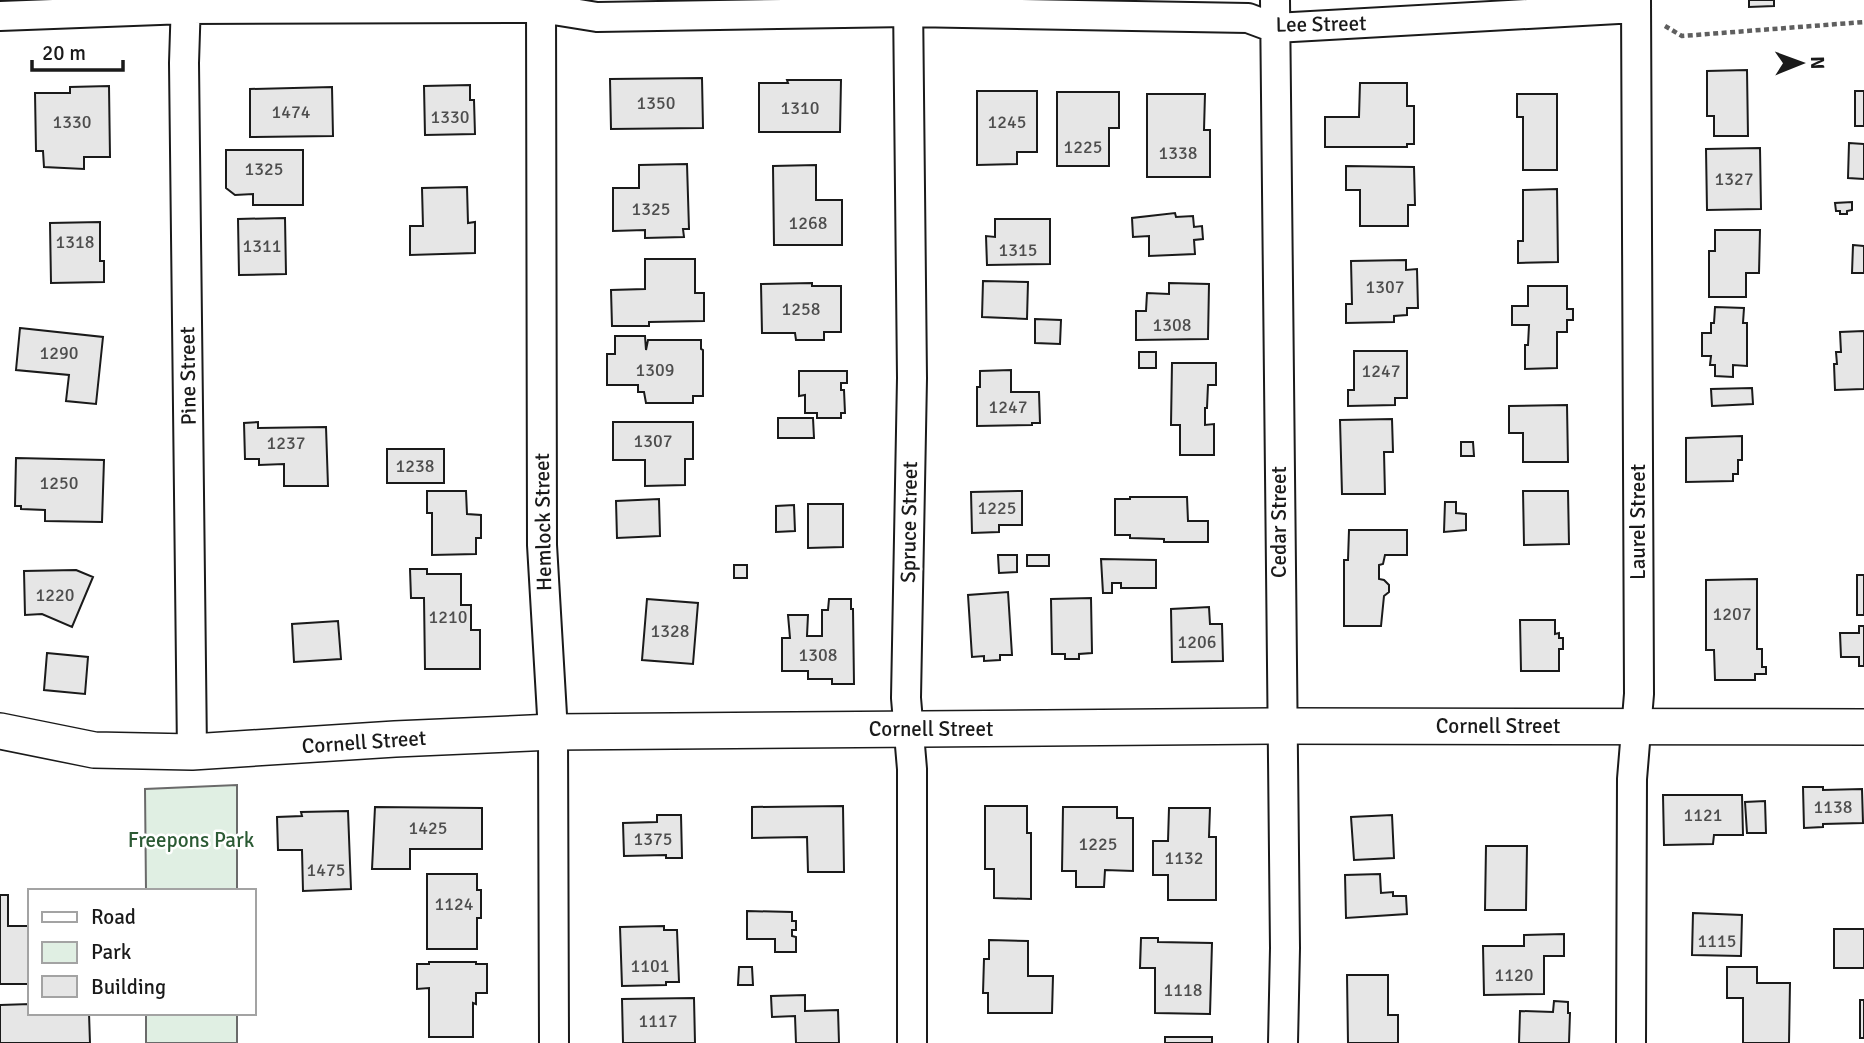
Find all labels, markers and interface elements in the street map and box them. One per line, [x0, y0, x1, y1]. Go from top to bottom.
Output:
street label: Lee Street [1275, 10, 1367, 38]
scale bar [32, 28, 122, 72]
north arrow [1766, 28, 1836, 98]
text: 20 m [42, 40, 86, 66]
text: N [1805, 56, 1829, 70]
house number: 1350 [637, 92, 675, 114]
house number: 1310 [781, 97, 819, 119]
house number: 1474 [272, 101, 311, 123]
house number: 1330 [431, 106, 469, 128]
house number: 1330 [53, 111, 91, 133]
house number: 1245 [988, 111, 1026, 133]
house number: 1225 [1064, 136, 1102, 158]
house number: 1338 [1159, 142, 1197, 164]
house number: 1325 [245, 158, 283, 180]
house number: 1327 [1715, 168, 1753, 190]
house number: 1325 [632, 198, 670, 220]
house number: 1268 [789, 212, 827, 234]
house number: 1318 [56, 231, 94, 253]
house number: 1311 [243, 235, 281, 257]
house number: 1315 [999, 239, 1037, 261]
house number: 1307 [1366, 276, 1404, 298]
house number: 1258 [782, 298, 820, 320]
house number: 1308 [1153, 314, 1191, 336]
street label: Pine Street [174, 326, 202, 426]
house number: 1290 [40, 342, 78, 364]
house number: 1309 [636, 359, 674, 381]
house number: 1247 [1362, 360, 1400, 382]
house number: 1247 [989, 396, 1027, 418]
house number: 1307 [634, 430, 672, 452]
house number: 1237 [267, 432, 305, 454]
street label: Hemlock Street [529, 453, 557, 591]
house number: 1238 [396, 455, 434, 477]
street label: Spruce Street [895, 461, 923, 583]
street label: Laurel Street [1625, 464, 1651, 580]
street label: Cedar Street [1266, 466, 1292, 578]
house number: 1250 [40, 472, 78, 494]
house number: 1225 [978, 497, 1016, 519]
house number: 1220 [36, 584, 74, 606]
house number: 1207 [1713, 603, 1751, 625]
house number: 1210 [429, 606, 467, 628]
house number: 1328 [651, 620, 689, 642]
house number: 1206 [1178, 631, 1216, 653]
house number: 1308 [799, 644, 837, 666]
street label: Cornell Street [1436, 713, 1560, 739]
street label: Cornell Street [869, 716, 993, 742]
street label: Cornell Street [301, 725, 427, 759]
house number: 1138 [1814, 796, 1852, 818]
house number: 1121 [1684, 804, 1722, 826]
house number: 1425 [409, 817, 447, 839]
park label: Freepons Park [128, 827, 255, 853]
house number: 1375 [634, 828, 672, 850]
house number: 1225 [1079, 833, 1117, 855]
house number: 1132 [1165, 847, 1203, 869]
house number: 1475 [307, 859, 345, 881]
legend [28, 889, 256, 1015]
house number: 1124 [435, 893, 474, 915]
text: Road [91, 904, 136, 930]
house number: 1115 [1698, 930, 1736, 952]
text: Park [91, 939, 132, 965]
house number: 1101 [631, 955, 669, 977]
house number: 1120 [1495, 964, 1533, 986]
text: Building [91, 974, 166, 1000]
house number: 1118 [1164, 979, 1202, 1001]
house number: 1117 [639, 1010, 677, 1032]

